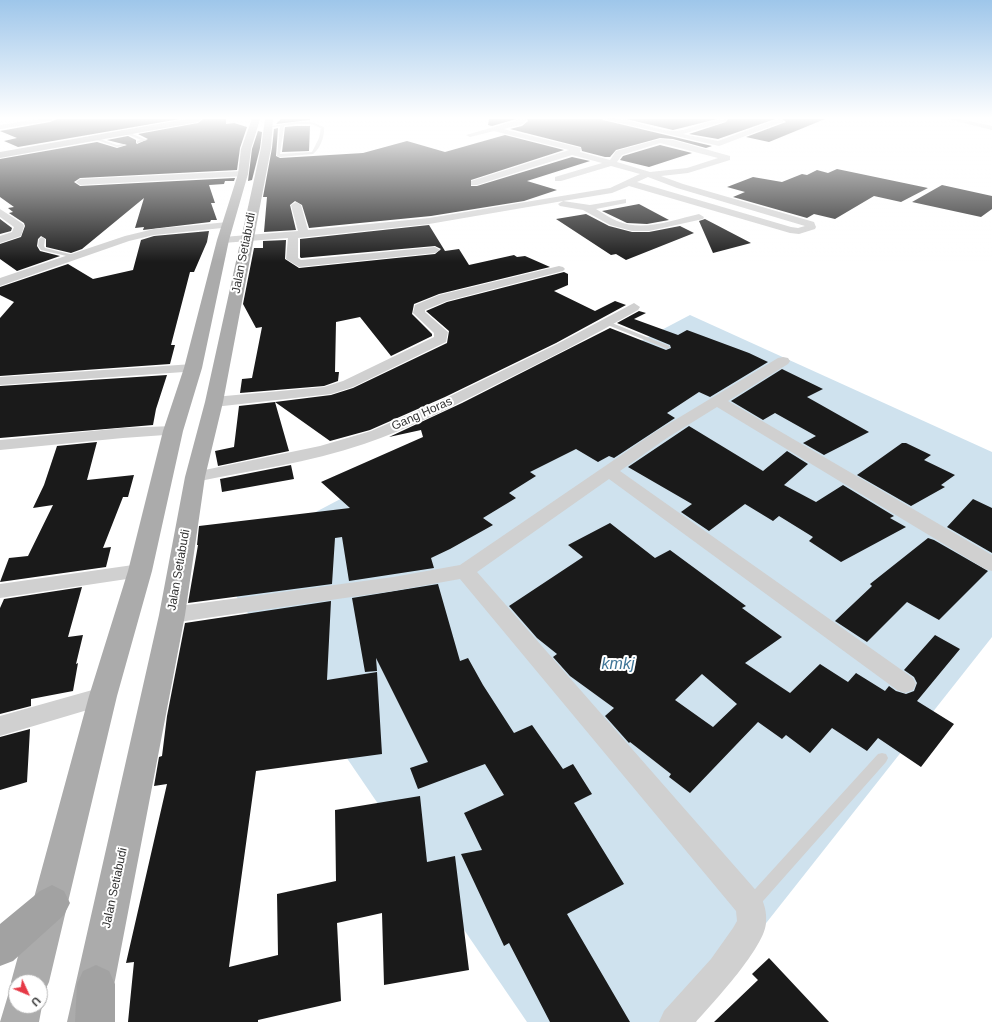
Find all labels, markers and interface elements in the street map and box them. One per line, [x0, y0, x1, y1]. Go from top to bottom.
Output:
street label: Jalan Setiabudi [229, 211, 259, 295]
street label: Gang Horas [390, 394, 454, 434]
street label: Jalan Setiabudi [165, 528, 193, 612]
water label: kmkj [602, 655, 634, 675]
street label: Jalan Setiabudi [99, 846, 131, 930]
north arrow [8, 974, 48, 1014]
text: U [29, 995, 43, 1009]

